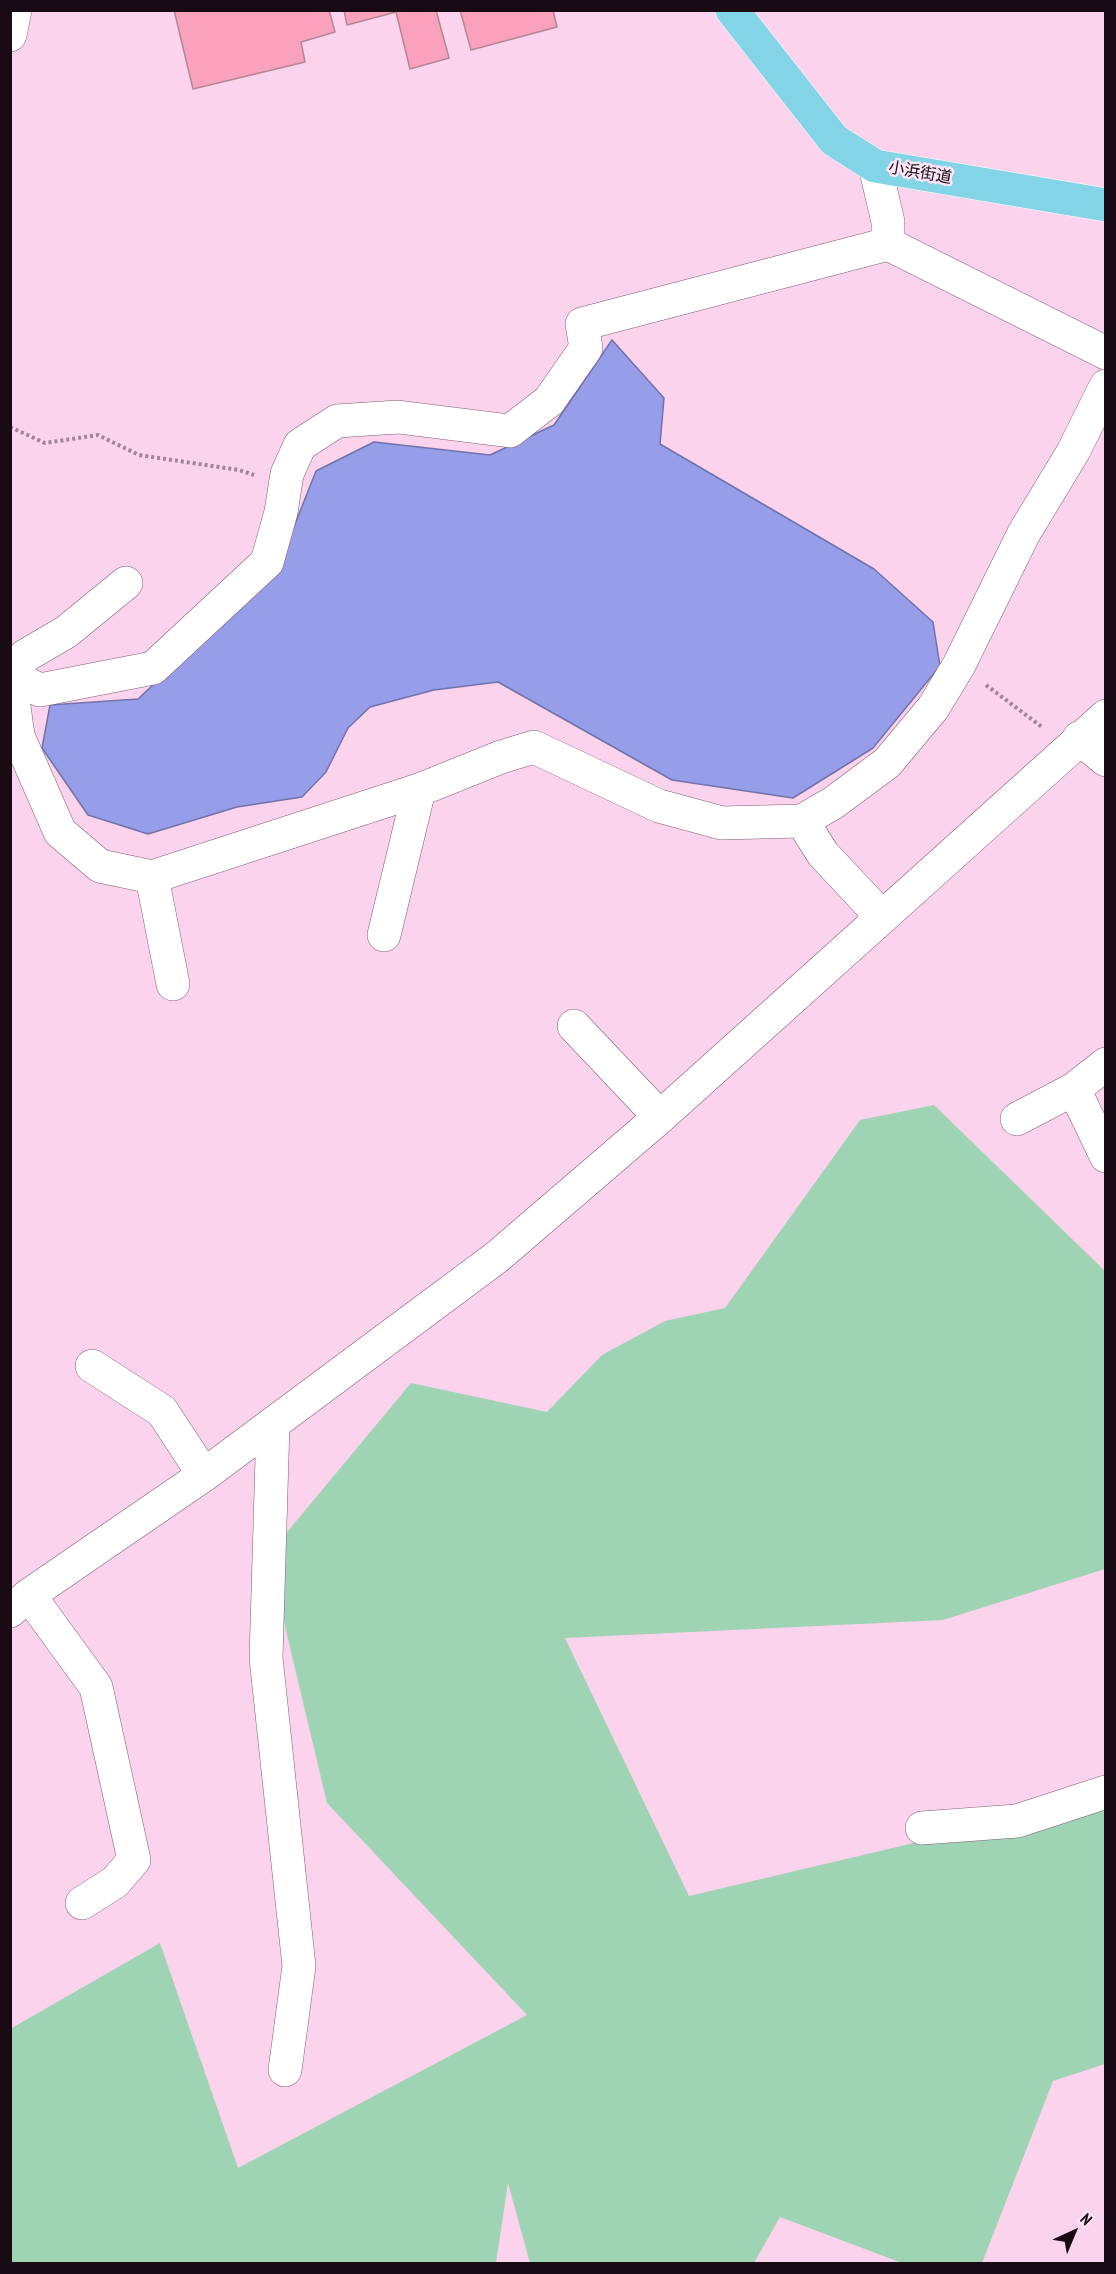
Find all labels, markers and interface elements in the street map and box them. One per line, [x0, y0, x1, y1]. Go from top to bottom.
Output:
street label: 小浜街道 [887, 158, 953, 188]
north arrow [1044, 2202, 1104, 2262]
text: N [1076, 2209, 1097, 2229]

